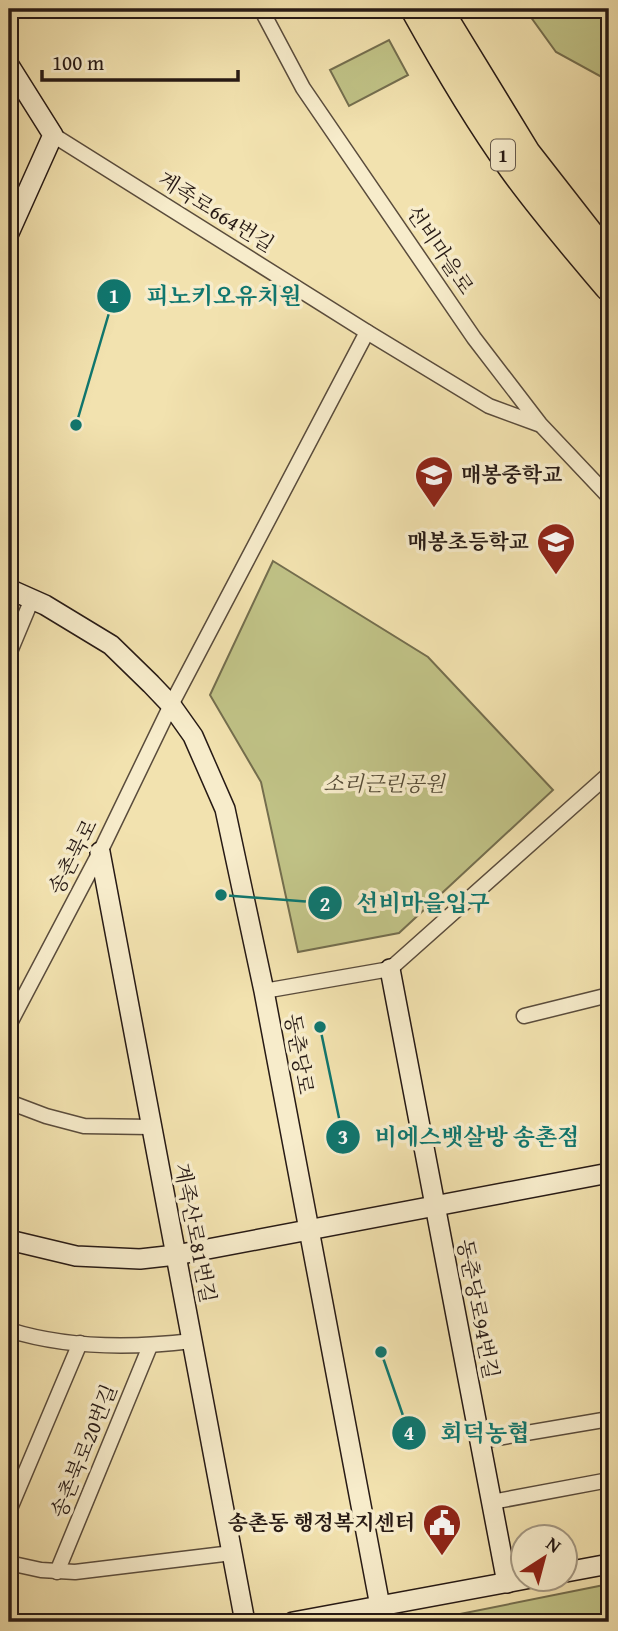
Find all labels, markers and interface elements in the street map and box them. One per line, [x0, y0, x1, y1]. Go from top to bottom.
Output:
scale bar [42, 38, 238, 82]
text: 100 m [52, 47, 104, 78]
road number: 1 [491, 140, 515, 170]
street label: 계족로664번길 [152, 164, 280, 260]
street label: 선비마을로 [399, 199, 482, 300]
callout: 피노키오유치원 [97, 274, 316, 318]
text: 피노키오유치원 [146, 279, 302, 312]
text: 1 [109, 280, 119, 311]
school or university icon: 매봉중학교 [413, 454, 455, 509]
place label: 매봉중학교 [461, 459, 562, 490]
school or university icon: 매봉초등학교 [535, 521, 577, 576]
place label: 매봉초등학교 [407, 526, 529, 557]
park label: 소리근린공원 [323, 768, 447, 799]
street label: 송촌북로 [40, 814, 105, 900]
callout: 선비마을입구 [307, 881, 504, 925]
text: 선비마을입구 [356, 886, 490, 919]
text: 2 [320, 888, 330, 919]
street label: 동춘당로 [277, 1011, 322, 1097]
callout: 비에스뱃살방 송촌점 [326, 1115, 594, 1159]
text: 비에스뱃살방 송촌점 [374, 1120, 580, 1153]
text: 3 [338, 1121, 348, 1152]
street label: 계족산로81번길 [167, 1160, 224, 1306]
street label: 동춘당로94번길 [450, 1236, 507, 1382]
street label: 송촌북로20번길 [43, 1379, 124, 1522]
callout: 회덕농협 [392, 1411, 544, 1455]
text: 회덕농협 [441, 1416, 529, 1449]
text: 4 [404, 1417, 415, 1448]
public building icon: 송촌동 행정복지센터 [421, 1502, 463, 1557]
place label: 송촌동 행정복지센터 [228, 1507, 415, 1538]
north arrow [510, 1522, 580, 1592]
text: N [541, 1529, 568, 1559]

